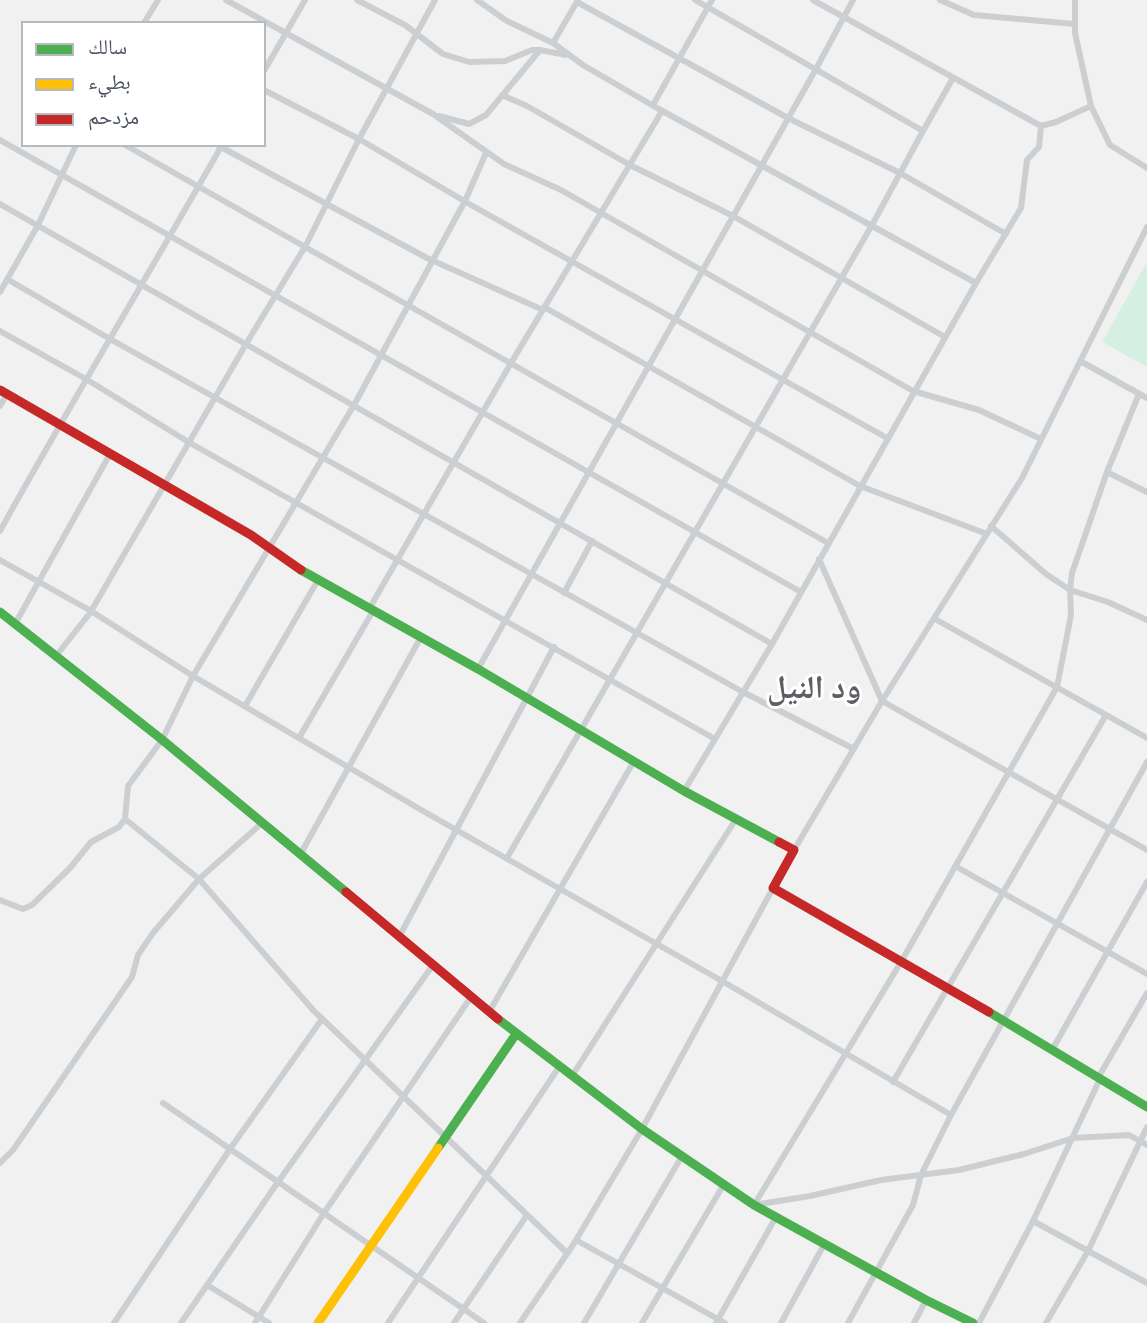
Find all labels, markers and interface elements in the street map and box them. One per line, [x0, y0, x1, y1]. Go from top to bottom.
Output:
legend [21, 21, 266, 147]
text: سالك [88, 33, 127, 58]
text: بطيء [88, 68, 131, 93]
text: مزدحم [88, 103, 139, 128]
district label: ود النيل [767, 669, 861, 707]

